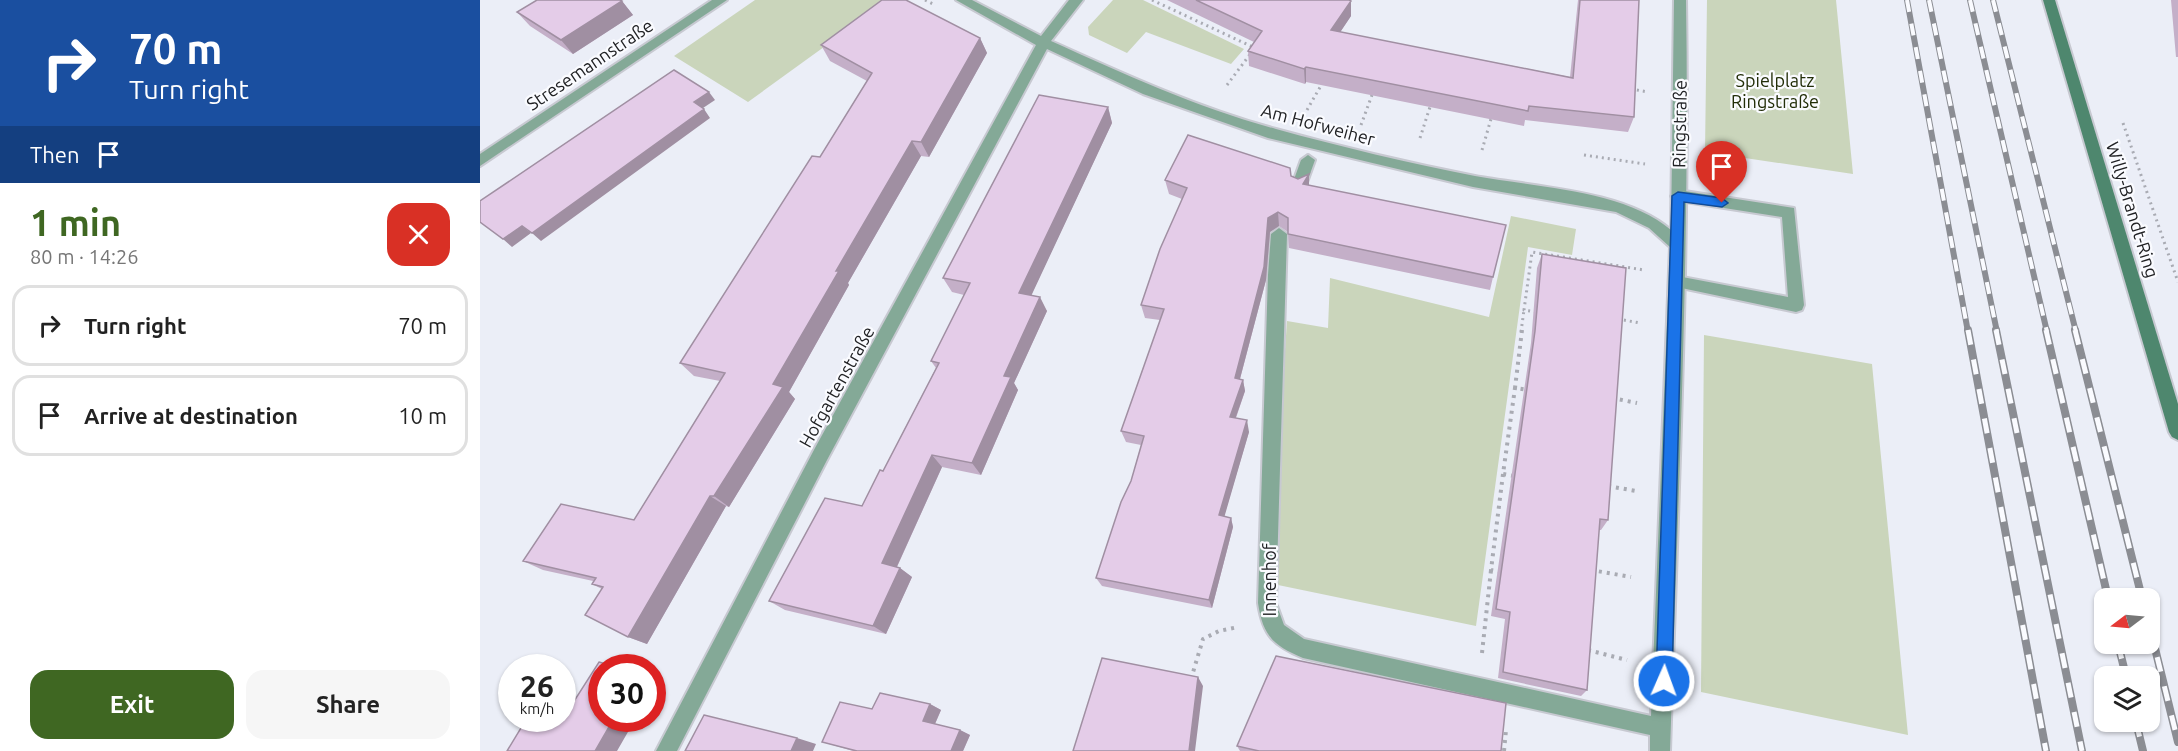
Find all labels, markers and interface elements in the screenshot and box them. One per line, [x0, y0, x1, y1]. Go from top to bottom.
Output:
street label: Stresemannstraße [522, 14, 656, 114]
icon: right [30, 24, 108, 102]
text: 70 m [129, 25, 223, 72]
park label: Spielplatz Ringstraße [1731, 70, 1819, 111]
text: Turn right [129, 74, 249, 104]
street label: Ringstraße [1668, 80, 1690, 168]
street label: Am Hofweiher [1259, 99, 1377, 149]
icon: arrive [92, 138, 125, 171]
street label: Willy-Brandt-Ring [2103, 139, 2163, 280]
pin [1696, 141, 1747, 203]
text: Then [30, 142, 80, 167]
icon: arrive [1705, 150, 1738, 183]
text: 1 min [30, 202, 121, 243]
button: close [387, 203, 450, 266]
text: 80 m · 14:26 [30, 245, 139, 268]
icon: right [33, 309, 66, 342]
text: Turn right [84, 313, 186, 338]
text: 70 m [398, 313, 447, 338]
street label: Hofgartenstraße [795, 322, 878, 451]
icon: arrive [33, 399, 66, 432]
text: Arrive at destination [84, 403, 298, 428]
text: 10 m [398, 403, 447, 428]
street label: Innenhof [1259, 543, 1279, 617]
north arrow [2094, 588, 2160, 654]
map controls [2094, 588, 2160, 732]
position arrow [1632, 649, 1696, 713]
speed limit sign: 30 [588, 654, 666, 732]
button: layers [2094, 666, 2160, 732]
text: 26 [520, 669, 554, 703]
button: Exit [30, 670, 234, 739]
button: Share [246, 670, 450, 739]
text: km/h [520, 700, 554, 717]

